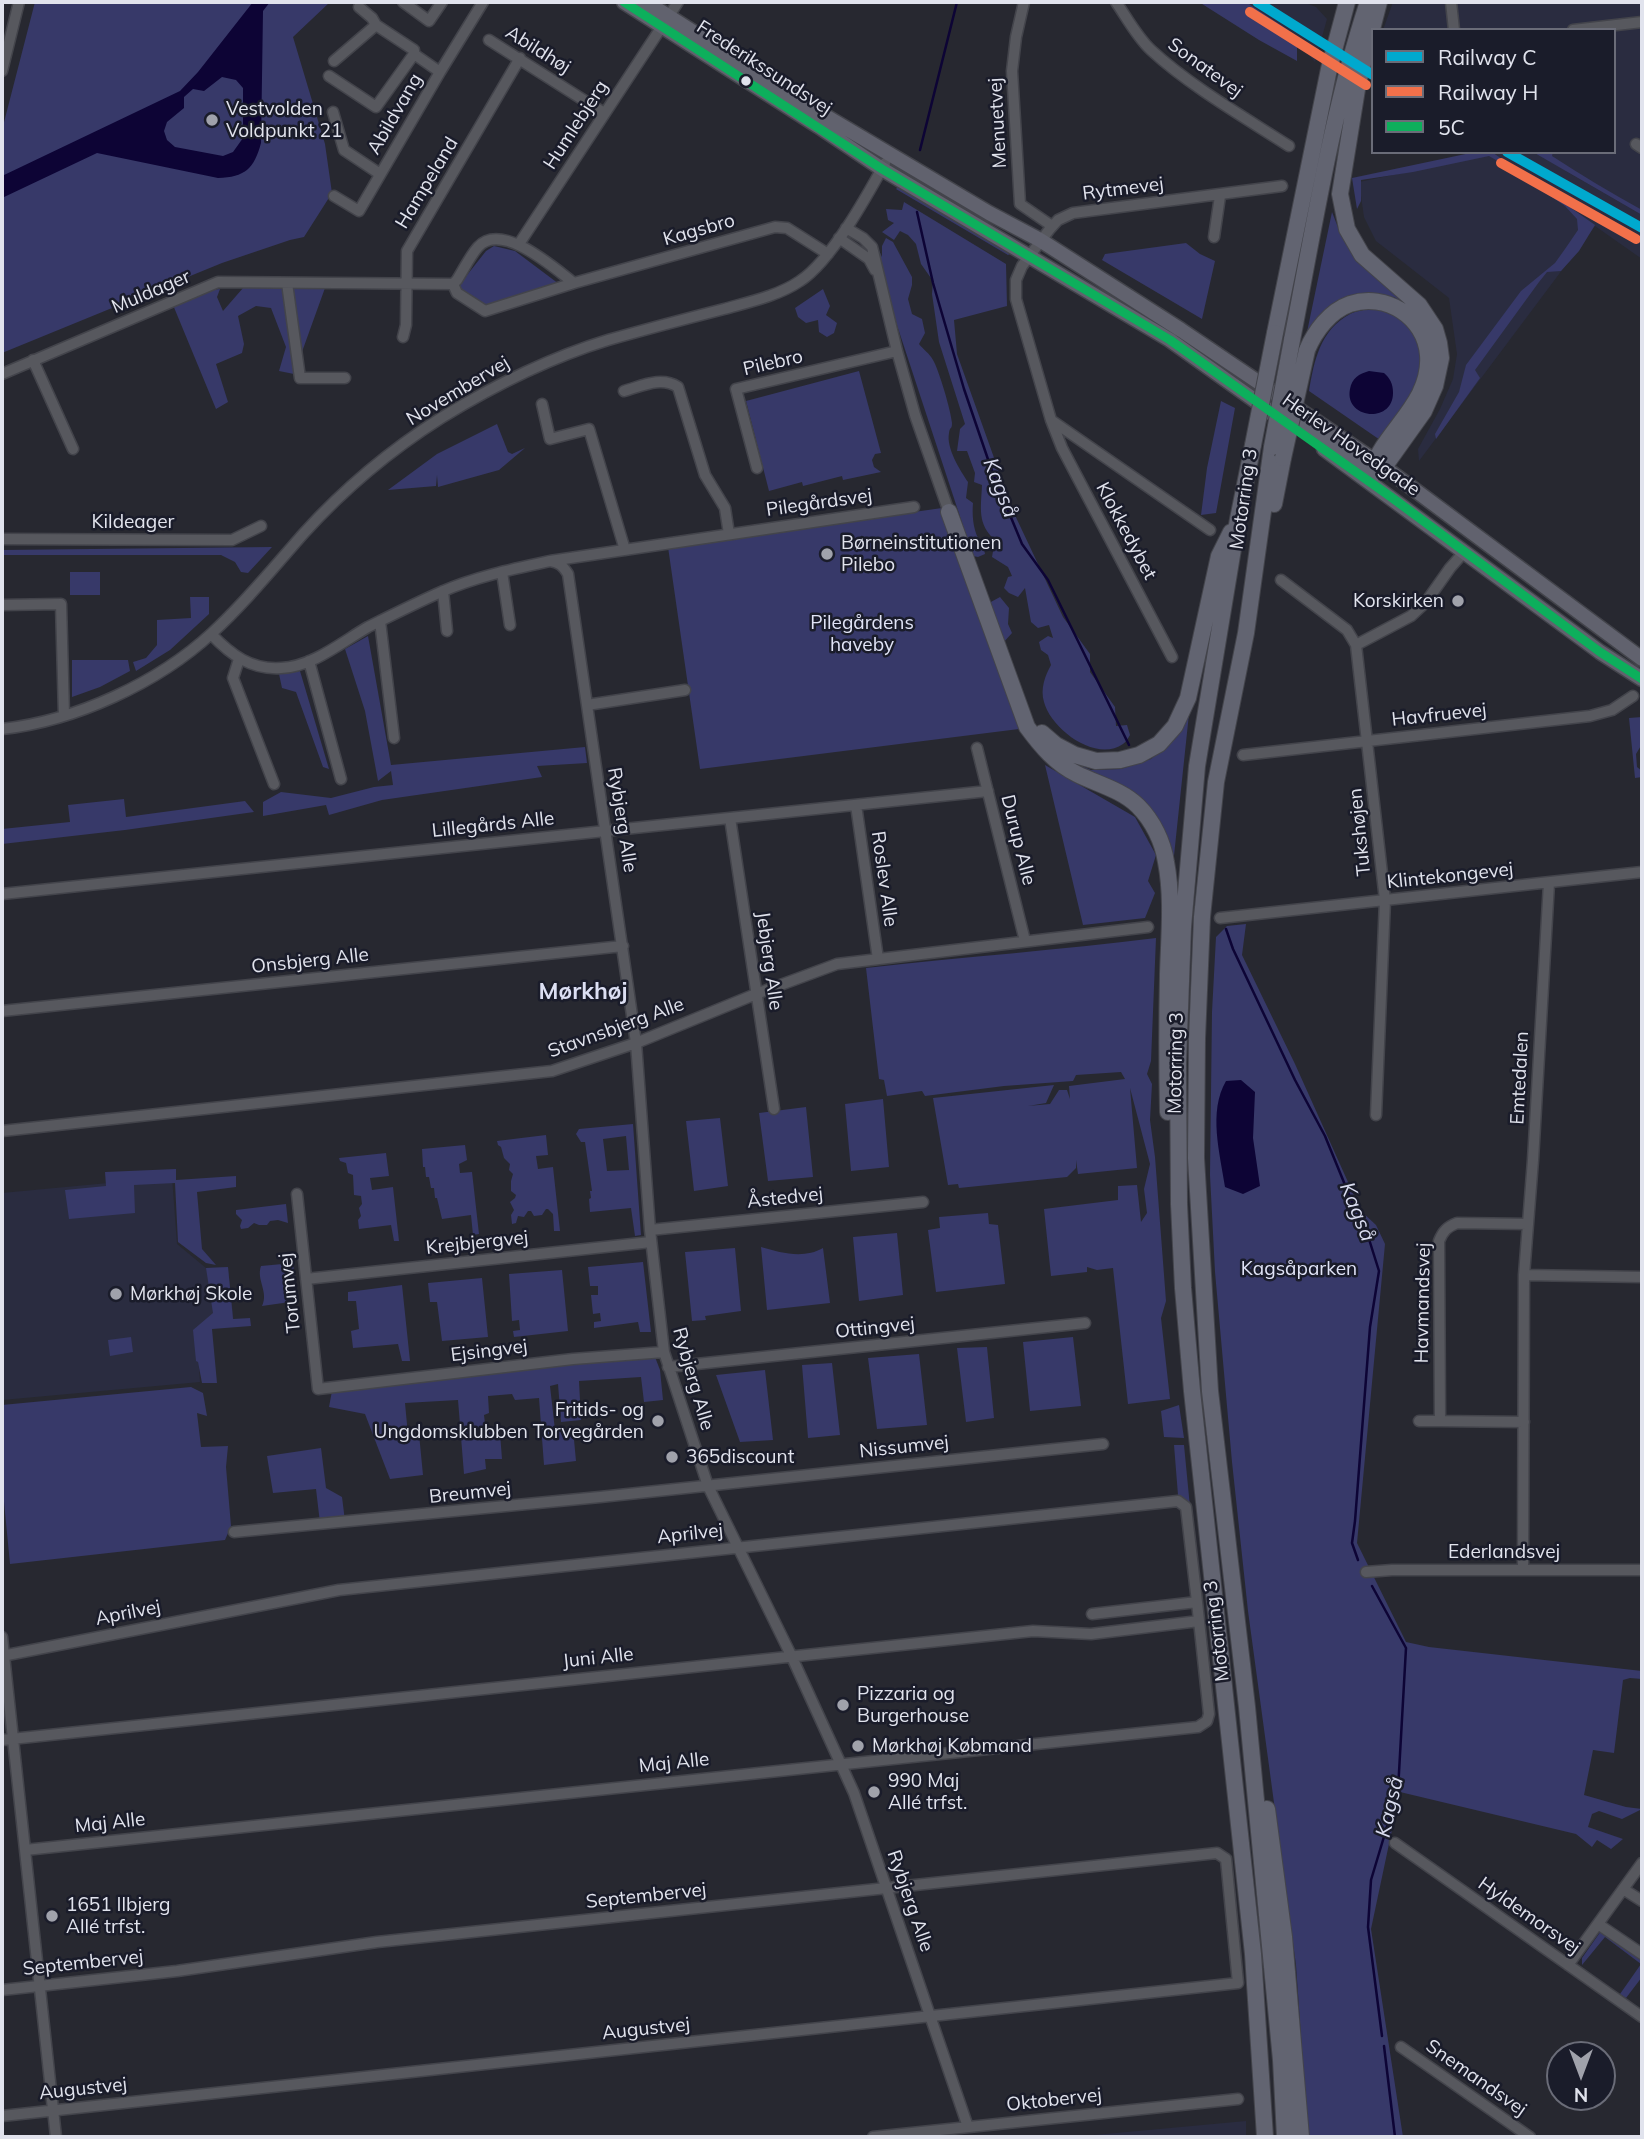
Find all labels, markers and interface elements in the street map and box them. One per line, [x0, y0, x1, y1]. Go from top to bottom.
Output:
street label: Frederikssundsvej [692, 16, 836, 120]
street label: Abildhøj [501, 21, 575, 79]
legend [1371, 28, 1616, 154]
street label: Sonatevej [1163, 33, 1247, 103]
text: Railway C [1438, 44, 1537, 70]
street label: Abildvang [363, 69, 427, 159]
unlabelled marker [739, 74, 753, 88]
street label: Humlebjerg [539, 76, 613, 174]
street label: Menuetvej [984, 77, 1012, 169]
text: Railway H [1438, 79, 1538, 105]
place label: Vestvolden Voldpunkt 21 [226, 98, 342, 142]
marker: Vestvolden Voldpunkt 21 [204, 112, 220, 128]
text: 5C [1438, 114, 1465, 140]
street label: Hampeland [391, 133, 463, 233]
street label: Rytmevej [1081, 173, 1165, 205]
street label: Kagsbro [661, 209, 737, 251]
street label: Muldager [108, 265, 194, 319]
street label: Pilebro [741, 345, 805, 381]
street label: Novembervej [402, 351, 514, 431]
street label: Herlev Hovedgade [1278, 389, 1424, 501]
street label: Motorring 3 [1226, 447, 1262, 551]
water label: Kagså [977, 455, 1023, 521]
street label: Klokkedybet [1091, 478, 1161, 584]
street label: Pilegårdsvej [765, 484, 873, 522]
street label: Kildeager [92, 511, 174, 533]
place label: Børneinstitutionen Pilebo [841, 532, 1002, 576]
marker: Børneinstitutionen Pilebo [819, 546, 835, 562]
place label: Korskirken [1353, 590, 1444, 612]
marker: Korskirken [1450, 593, 1466, 609]
park label: Pilegårdens haveby [810, 612, 914, 656]
street label: Havfruevej [1390, 699, 1488, 731]
street label: Rybjerg Alle [602, 766, 642, 874]
street label: Tukshøjen [1344, 787, 1376, 877]
street label: Durup Alle [996, 792, 1040, 888]
street label: Lillegårds Alle [431, 807, 555, 843]
street label: Roslev Alle [866, 830, 902, 928]
street label: Klintekongevej [1386, 858, 1514, 894]
street label: Jebjerg Alle [751, 910, 787, 1012]
street label: Onsbjerg Alle [250, 943, 370, 979]
district label: Mørkhøj [539, 978, 627, 1006]
street label: Stavnsbjerg Alle [545, 993, 687, 1063]
street label: Motorring 3 [1164, 1012, 1188, 1114]
street label: Emtedalen [1506, 1031, 1534, 1125]
water label: Kagså [1334, 1179, 1380, 1245]
street label: Åstedvej [746, 1183, 824, 1213]
street label: Krejbjergvej [425, 1226, 529, 1260]
street label: Havmandsvej [1411, 1243, 1435, 1363]
street label: Torumvej [274, 1252, 306, 1334]
park label: Kagsåparken [1241, 1258, 1357, 1280]
place label: Mørkhøj Skole [130, 1283, 252, 1305]
marker: Mørkhøj Skole [108, 1286, 124, 1302]
street label: Ottingvej [834, 1313, 916, 1343]
street label: Rybjerg Alle [667, 1325, 719, 1433]
street label: Ejsingvej [449, 1335, 529, 1367]
place label: Fritids- og Ungdomsklubben Torvegården [374, 1399, 644, 1443]
marker: Fritids- og Ungdomsklubben Torvegården [650, 1413, 666, 1429]
street label: Nissumvej [858, 1431, 950, 1463]
place label: 365discount [686, 1446, 794, 1468]
marker: 365discount [664, 1449, 680, 1465]
street label: Breumvej [428, 1477, 512, 1509]
street label: Aprilvej [656, 1519, 724, 1549]
street label: Ederlandsvej [1448, 1541, 1560, 1563]
street label: Motorring 3 [1199, 1579, 1235, 1683]
street label: Aprilvej [93, 1596, 163, 1630]
street label: Juni Alle [561, 1643, 635, 1673]
place label: Pizzaria og Burgerhouse [857, 1683, 969, 1727]
marker: Pizzaria og Burgerhouse [835, 1697, 851, 1713]
place label: Mørkhøj Købmand [872, 1735, 1032, 1757]
marker: Mørkhøj Købmand [850, 1738, 866, 1754]
street label: Maj Alle [638, 1748, 710, 1778]
place label: 990 Maj Allé trfst. [888, 1770, 967, 1814]
water label: Kagså [1371, 1774, 1409, 1840]
marker: 990 Maj Allé trfst. [866, 1784, 882, 1800]
street label: Maj Alle [74, 1808, 146, 1838]
street label: Rybjerg Alle [882, 1847, 938, 1955]
street label: Hyldemorsvej [1474, 1872, 1584, 1960]
street label: Septembervej [585, 1878, 707, 1914]
place label: 1651 Ilbjerg Allé trfst. [66, 1894, 170, 1938]
marker: 1651 Ilbjerg Allé trfst. [44, 1908, 60, 1924]
street label: Septembervej [22, 1945, 144, 1981]
street label: Augustvej [601, 2013, 691, 2045]
street label: Snemandsvej [1421, 2035, 1531, 2121]
north arrow [1546, 2041, 1616, 2111]
street label: Augustvej [38, 2073, 128, 2105]
text: N [1574, 2083, 1588, 2107]
street label: Oktobervej [1005, 2084, 1103, 2116]

